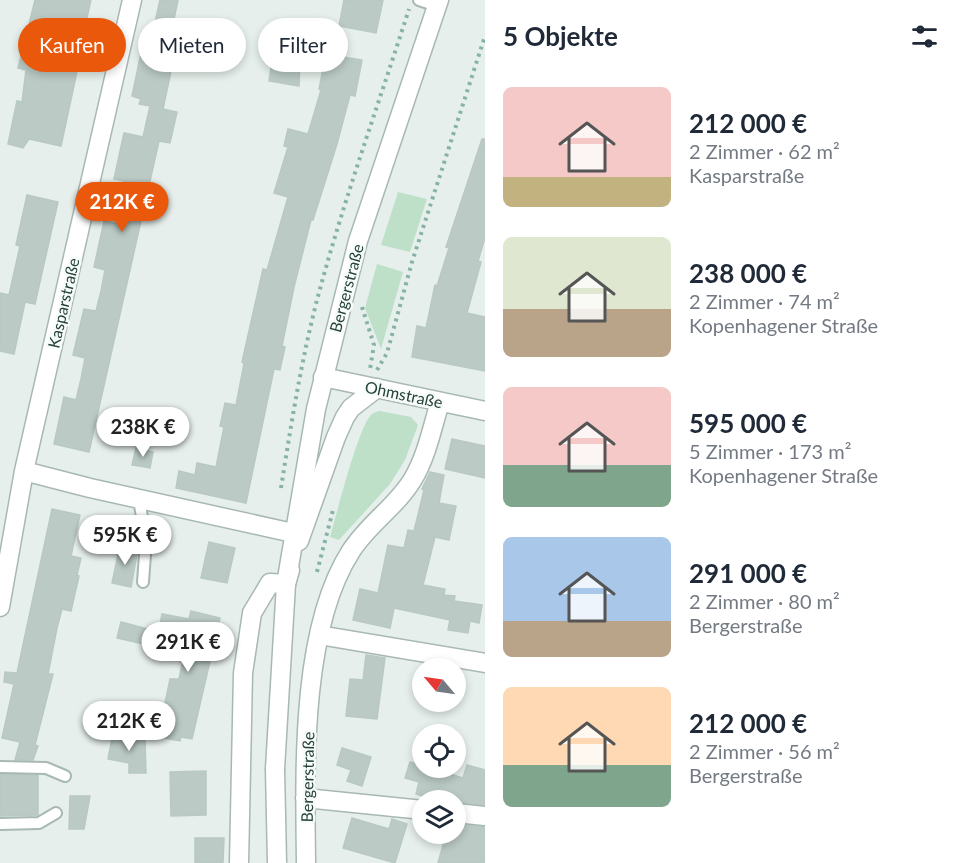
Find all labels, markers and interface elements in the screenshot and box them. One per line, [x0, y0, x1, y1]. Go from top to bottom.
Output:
chip: Kaufen [18, 18, 126, 72]
chip: Mieten [138, 18, 246, 72]
chip: Filter [258, 18, 348, 72]
text: 5 Objekte [503, 20, 618, 52]
icon: filters [908, 20, 941, 53]
text: 212 000 € [689, 107, 807, 139]
icon: home [551, 111, 623, 183]
text: 2 Zimmer · 62 m² [689, 139, 840, 163]
text: Kasparstraße [689, 163, 804, 187]
pin: 212K € [73, 182, 171, 233]
text: 212K € [90, 189, 154, 213]
street label: Bergerstraße [325, 242, 367, 334]
street label: Kasparstraße [43, 256, 83, 350]
text: 238 000 € [689, 257, 807, 289]
icon: home [551, 261, 623, 333]
text: 2 Zimmer · 74 m² [689, 289, 840, 313]
text: Kopenhagener Straße [689, 313, 878, 337]
street label: Ohmstraße [363, 377, 445, 411]
pin: 238K € [94, 407, 192, 458]
text: 595 000 € [689, 407, 807, 439]
icon: home [551, 411, 623, 483]
text: 238K € [111, 414, 175, 438]
text: 5 Zimmer · 173 m² [689, 439, 851, 463]
text: Kopenhagener Straße [689, 463, 878, 487]
pin: 595K € [76, 515, 174, 566]
text: 595K € [93, 522, 157, 546]
text: 291 000 € [689, 557, 807, 589]
icon: home [551, 561, 623, 633]
text: 2 Zimmer · 80 m² [689, 589, 840, 613]
text: Bergerstraße [689, 613, 802, 637]
pin: 291K € [139, 622, 237, 673]
text: 291K € [156, 629, 220, 653]
north arrow [412, 658, 466, 712]
map controls [412, 658, 466, 844]
pin: 212K € [80, 701, 178, 752]
text: 212 000 € [689, 707, 807, 739]
text: 212K € [97, 708, 161, 732]
icon: home [551, 711, 623, 783]
button: locate [412, 724, 466, 778]
street label: Bergerstraße [297, 731, 317, 823]
text: 2 Zimmer · 56 m² [689, 739, 840, 763]
text: Bergerstraße [689, 763, 802, 787]
button: layers [412, 790, 466, 844]

